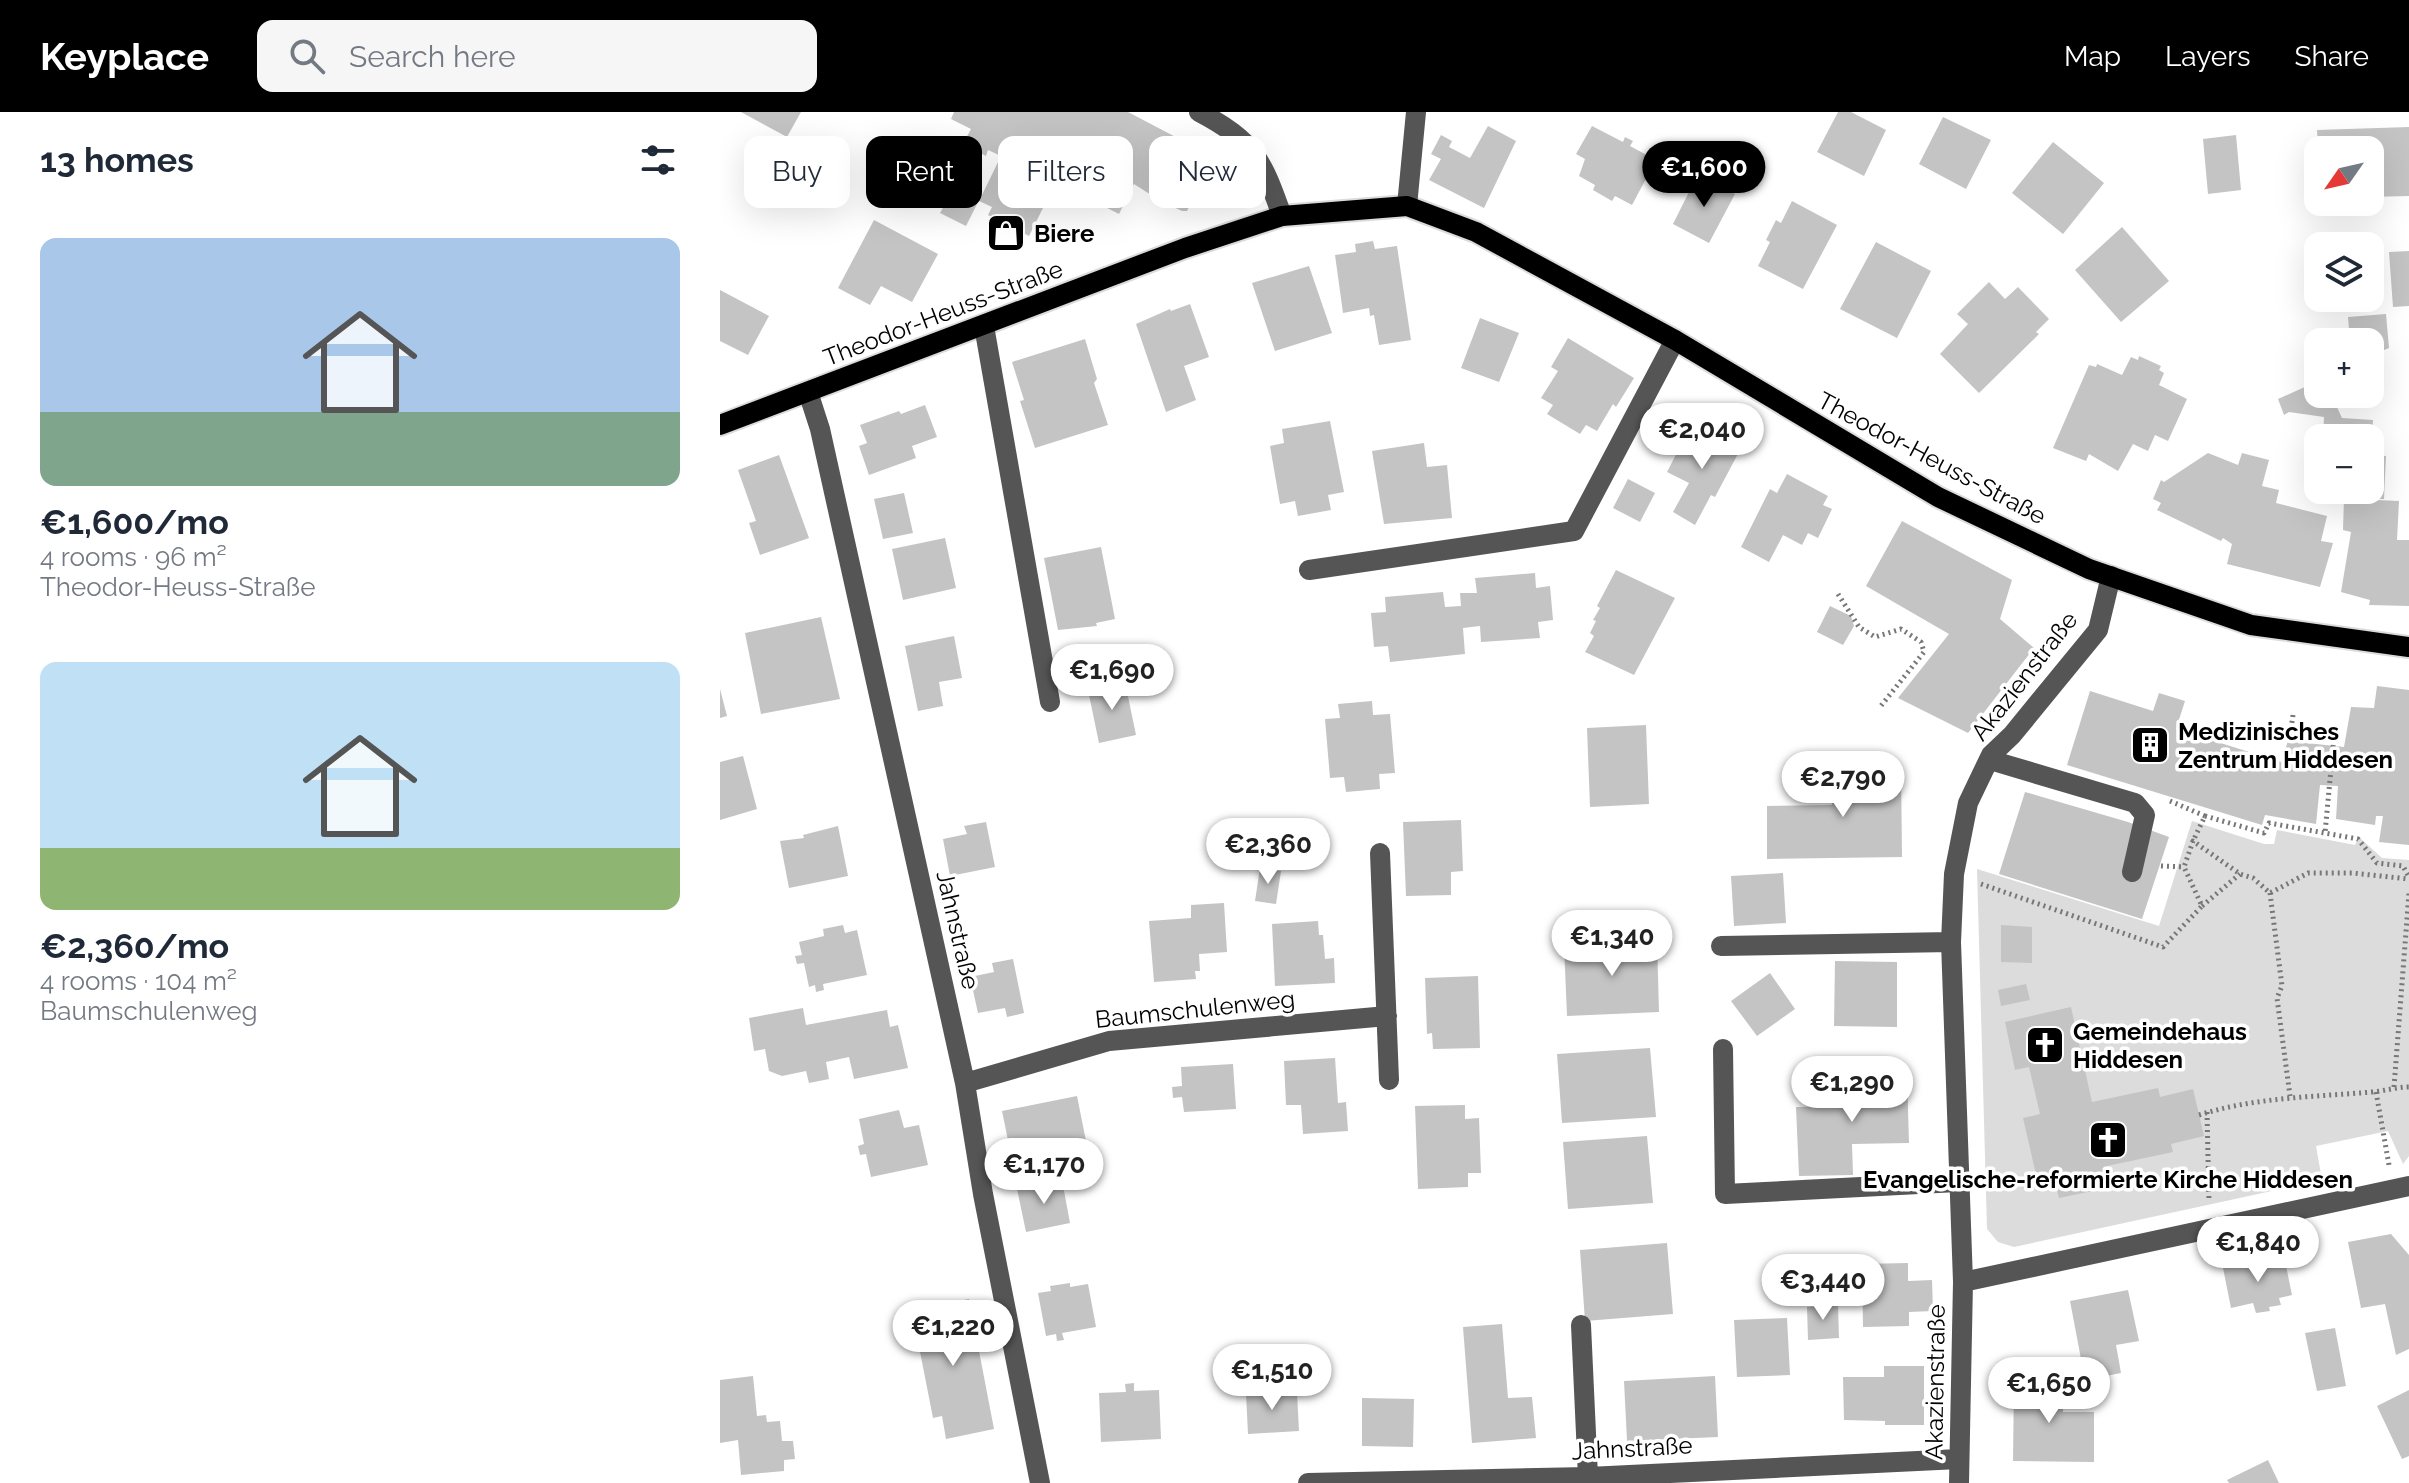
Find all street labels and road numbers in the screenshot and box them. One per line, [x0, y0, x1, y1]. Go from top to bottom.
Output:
street label: Theodor-Heuss-Straße [819, 254, 1067, 372]
street label: Theodor-Heuss-Straße [1813, 386, 2051, 530]
street label: Akazienstraße [1965, 606, 2083, 746]
street label: Jahnstraße [930, 868, 986, 992]
street label: Baumschulenweg [1094, 984, 1296, 1034]
street label: Akazienstraße [1919, 1304, 1951, 1460]
street label: Jahnstraße [1571, 1430, 1693, 1466]

